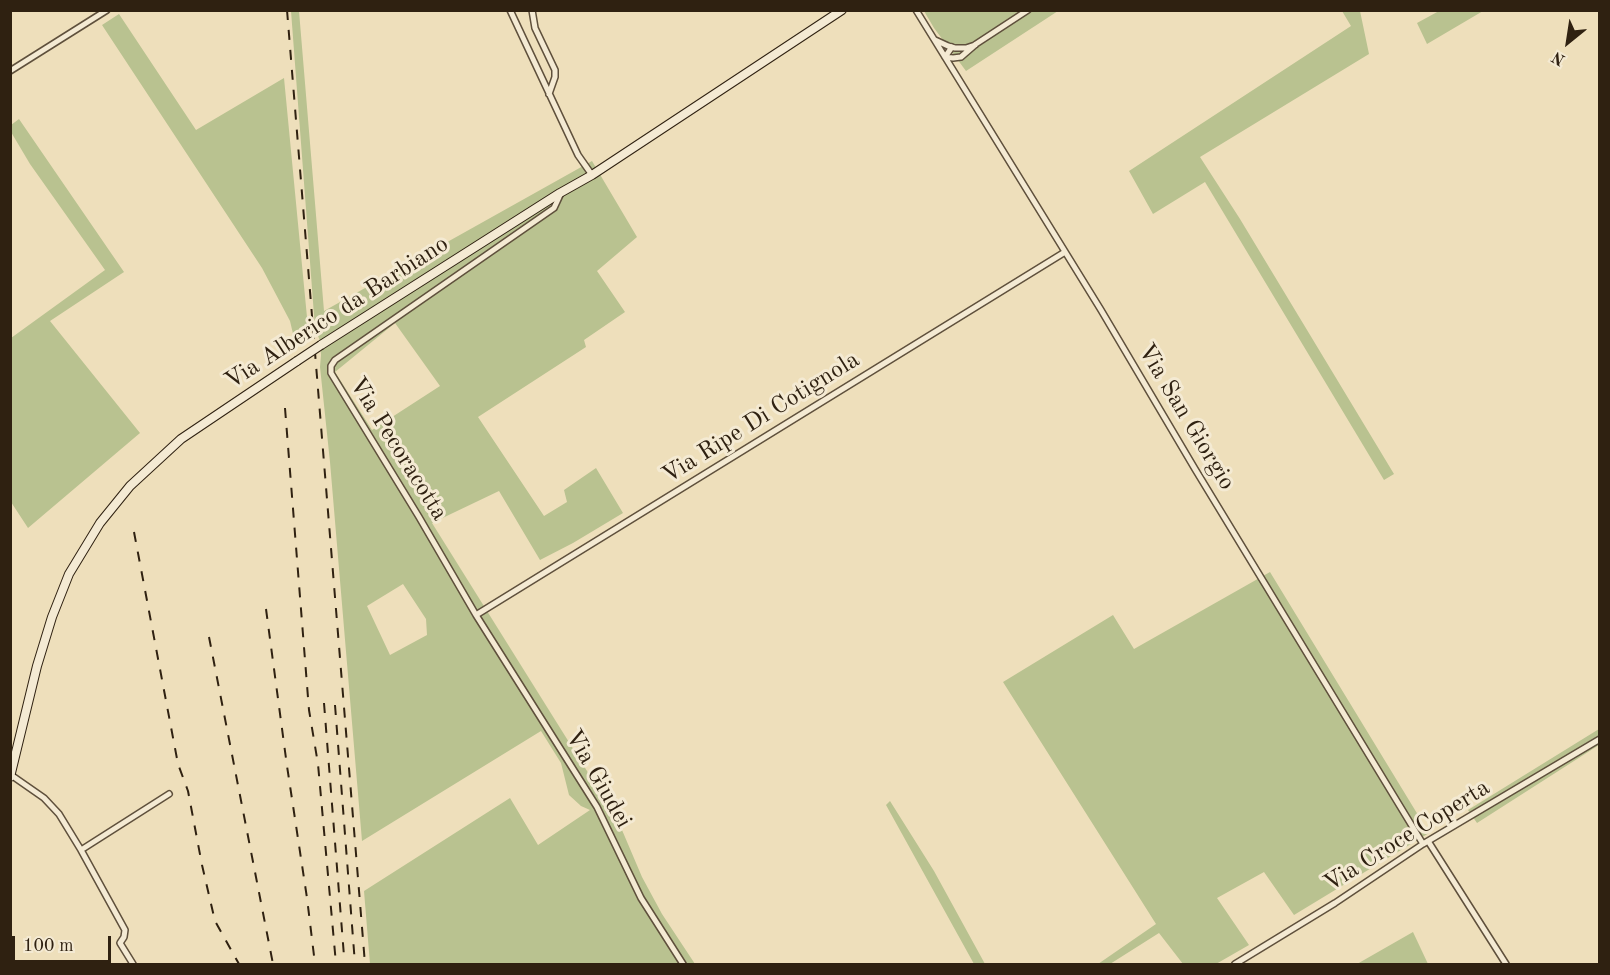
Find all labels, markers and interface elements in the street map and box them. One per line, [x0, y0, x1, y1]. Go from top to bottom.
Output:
north arrow [1538, 12, 1598, 72]
text: N [1550, 48, 1568, 68]
street label: Via Alberico da Barbiano [220, 230, 454, 396]
street label: Via San Giorgio [1131, 339, 1241, 495]
street label: Via Ripe Di Cotignola [657, 346, 865, 490]
street label: Via Pecoracotta [342, 372, 454, 526]
street label: Via Giudei [558, 725, 638, 833]
street label: Via Croce Coperta [1319, 773, 1495, 899]
scale bar [15, 924, 114, 962]
text: 100 m [23, 937, 74, 955]

